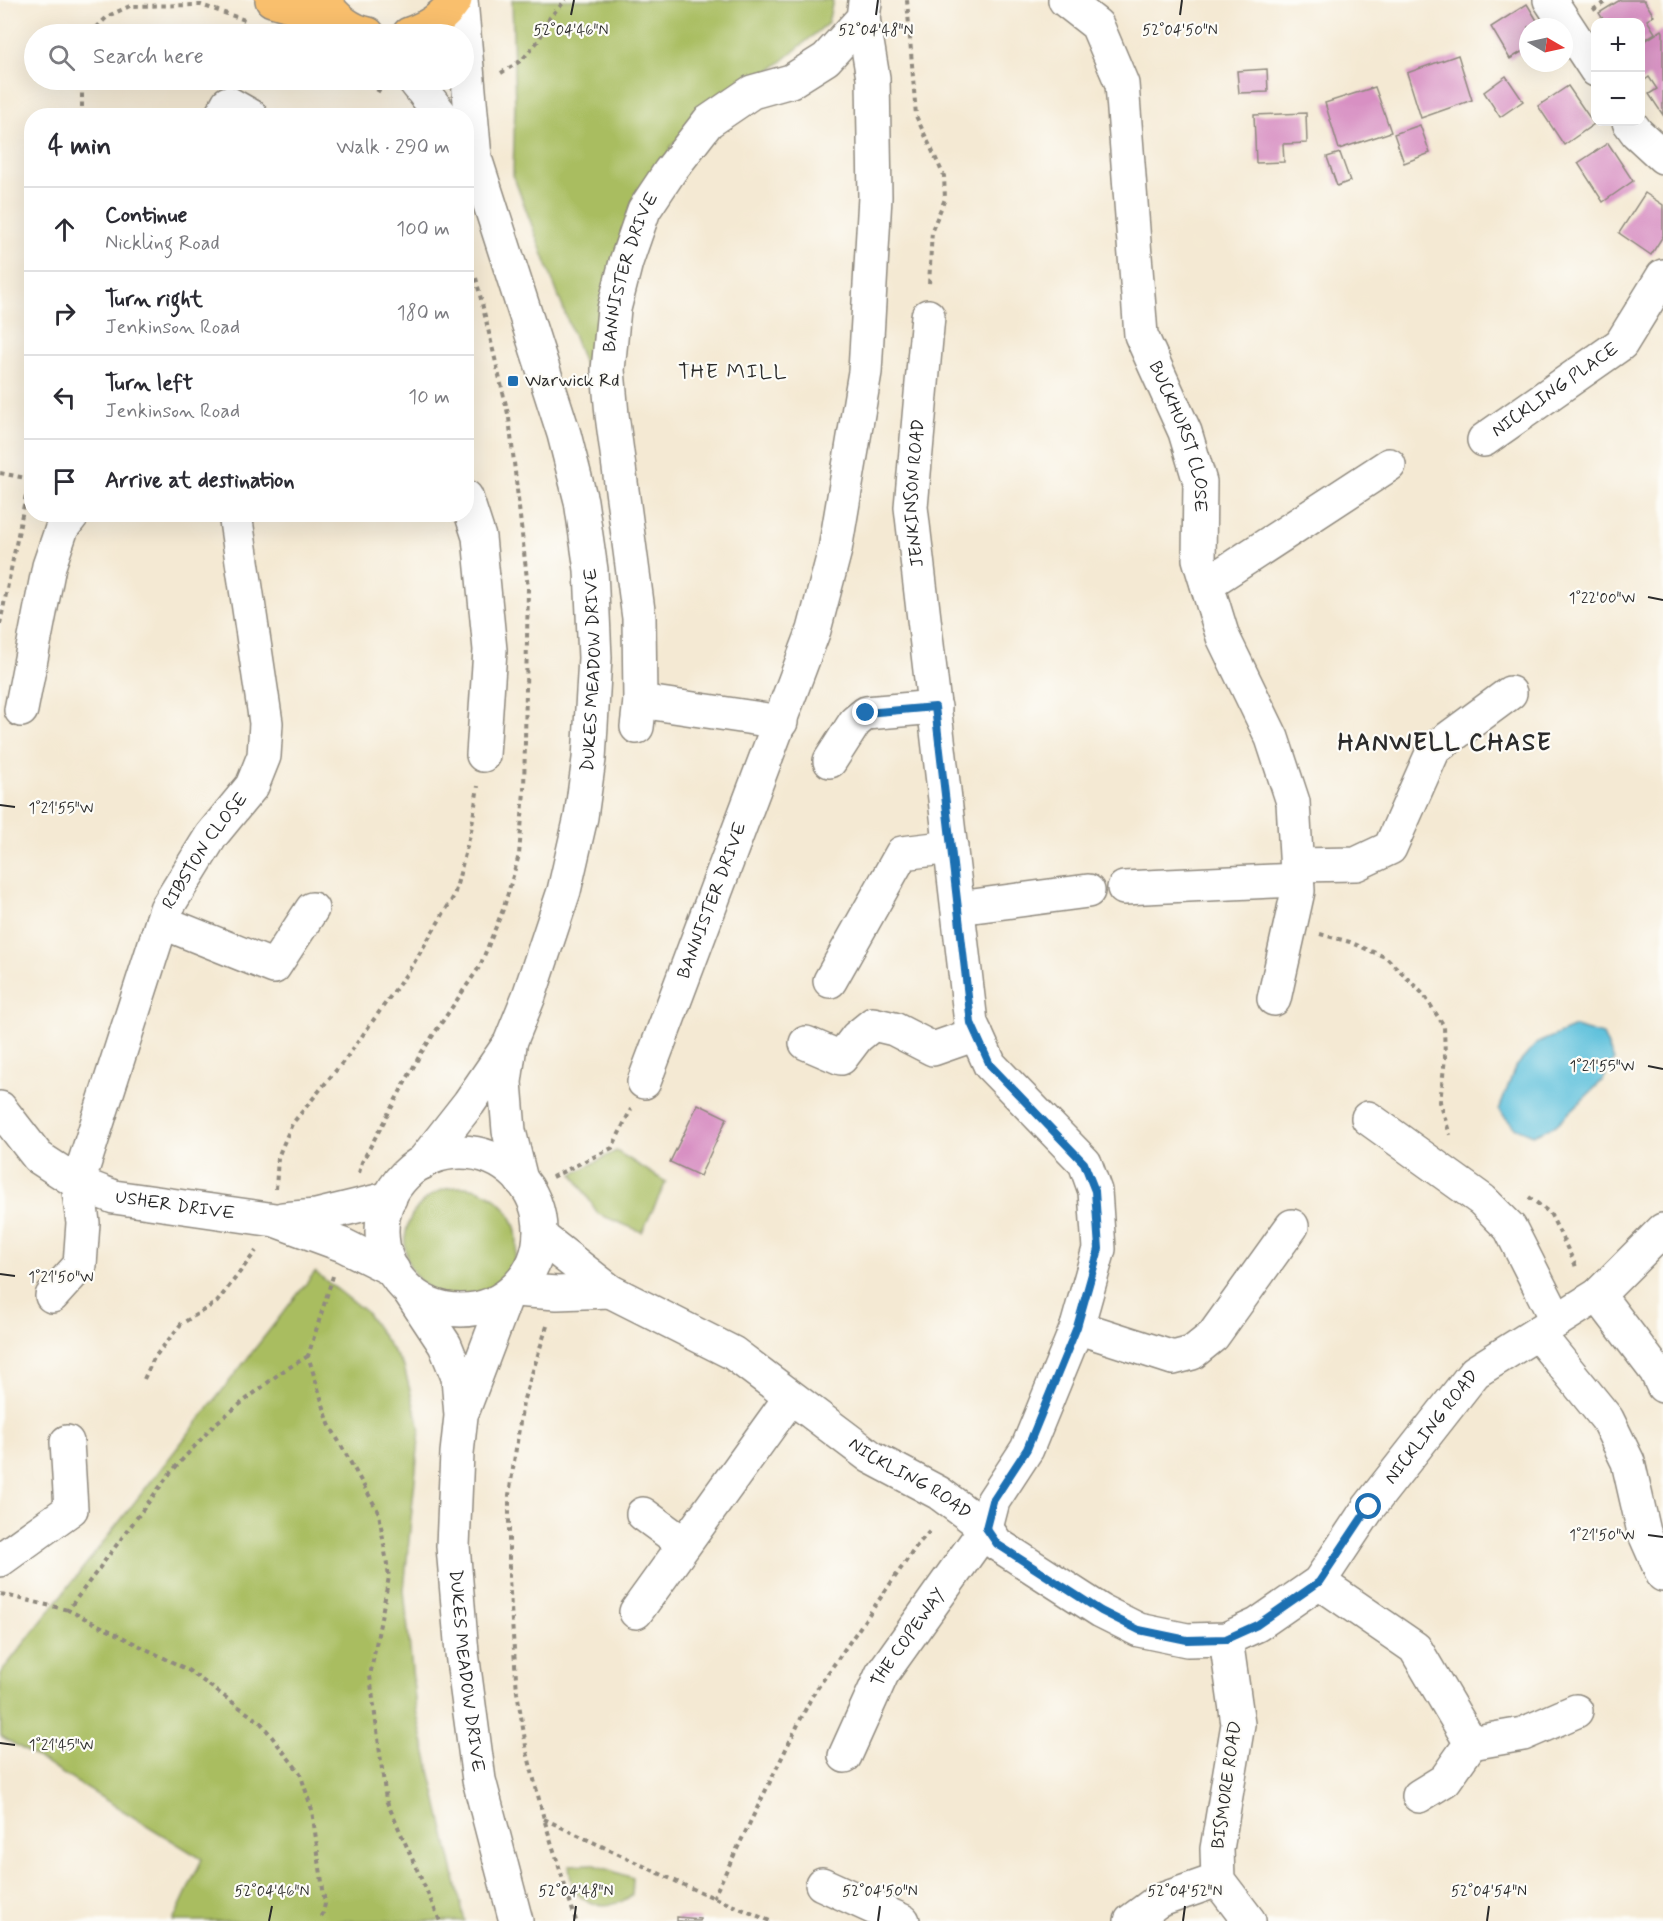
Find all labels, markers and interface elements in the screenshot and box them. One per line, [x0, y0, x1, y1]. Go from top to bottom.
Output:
north arrow [1519, 18, 1573, 72]
map controls [1591, 18, 1645, 126]
button: + [1591, 18, 1645, 72]
text: 52°04'46"N [533, 21, 609, 41]
text: 52°04'48"N [838, 21, 914, 41]
text: 52°04'50"N [1142, 21, 1218, 41]
search box [24, 24, 474, 90]
icon: search [45, 41, 78, 74]
text: Search here [93, 43, 204, 71]
button: − [1591, 72, 1645, 126]
text: 4 min [48, 130, 111, 164]
text: Walk · 290 m [336, 134, 450, 161]
street label: BANNISTER DRIVE [598, 188, 665, 353]
text: Continue [105, 202, 187, 230]
icon: ahead [48, 213, 81, 246]
text: 100 m [396, 216, 450, 243]
text: Nickling Road [105, 230, 220, 257]
text: Turn right [105, 286, 203, 314]
icon: right [48, 297, 81, 330]
text: 180 m [397, 300, 450, 327]
text: Jenkinson Road [105, 314, 240, 341]
street label: NICKLING PLACE [1487, 337, 1624, 443]
district label: THE MILL [678, 358, 788, 386]
street label: BUCKHURST CLOSE [1143, 358, 1212, 513]
place label: Warwick Rd [525, 369, 619, 393]
text: Turn left [105, 370, 193, 398]
marker: Warwick Rd [506, 374, 520, 388]
icon: left [48, 381, 81, 414]
text: 10 m [408, 384, 450, 411]
text: Jenkinson Road [105, 398, 240, 425]
street label: JENKINSON ROAD [898, 418, 931, 568]
icon: arrive [48, 465, 81, 498]
text: Arrive at destination [105, 467, 295, 495]
street label: DUKES MEADOW DRIVE [575, 567, 607, 773]
text: 1°22'00"W [1569, 589, 1635, 609]
route end [852, 699, 878, 725]
district label: HANWELL CHASE [1338, 728, 1552, 759]
street label: RIBSTON CLOSE [157, 788, 254, 914]
text: 1°21'55"W [29, 799, 93, 819]
street label: BANNISTER DRIVE [672, 819, 753, 982]
text: 1°21'55"W [1570, 1057, 1634, 1077]
street label: USHER DRIVE [114, 1185, 236, 1226]
text: 1°21'50"W [28, 1268, 94, 1288]
street label: NICKLING ROAD [1379, 1365, 1484, 1489]
street label: NICKLING ROAD [844, 1432, 976, 1525]
route start [1355, 1493, 1381, 1519]
text: 1°21'50"W [1569, 1526, 1635, 1546]
street label: DUKES MEADOW DRIVE [443, 1568, 490, 1774]
street label: THE COPEWAY [866, 1583, 951, 1691]
street label: BISMORE ROAD [1206, 1719, 1248, 1851]
text: 1°21'45"W [29, 1736, 93, 1756]
text: 52°04'46"N [234, 1882, 310, 1902]
text: 52°04'48"N [538, 1882, 614, 1902]
text: 52°04'50"N [842, 1882, 918, 1902]
text: 52°04'52"N [1147, 1882, 1223, 1902]
text: 52°04'54"N [1451, 1882, 1527, 1902]

